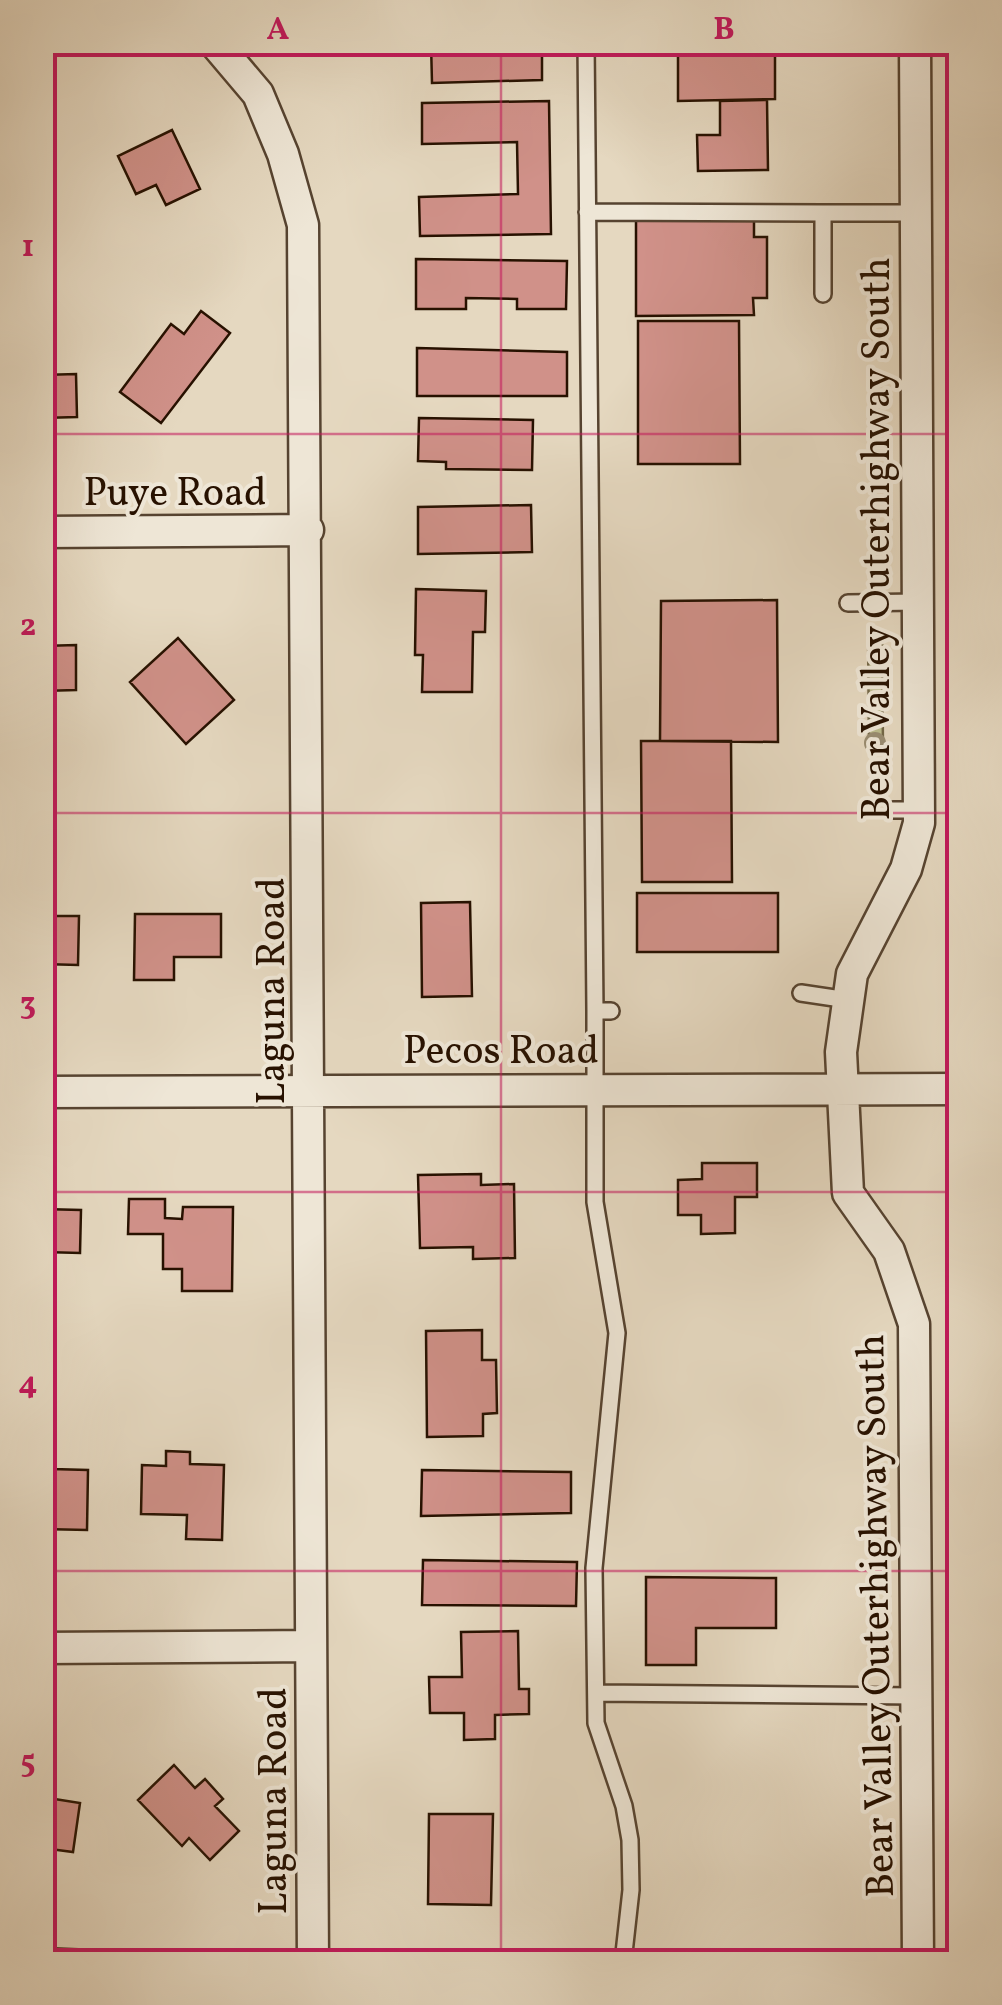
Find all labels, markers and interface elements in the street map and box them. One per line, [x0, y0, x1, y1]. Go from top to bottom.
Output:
text: A [267, 9, 290, 53]
text: B [713, 9, 735, 53]
text: 1 [22, 226, 34, 270]
street label: Bear Valley Outerhighway South [851, 257, 907, 821]
street label: Puye Road [83, 467, 267, 523]
text: 2 [20, 605, 36, 649]
street label: Laguna Road [246, 877, 302, 1105]
text: 3 [20, 984, 36, 1028]
street label: Pecos Road [403, 1025, 599, 1081]
street label: Bear Valley Outerhighway South [845, 1334, 911, 1898]
text: 4 [18, 1363, 38, 1407]
street label: Laguna Road [248, 1687, 304, 1915]
text: 5 [20, 1742, 36, 1786]

